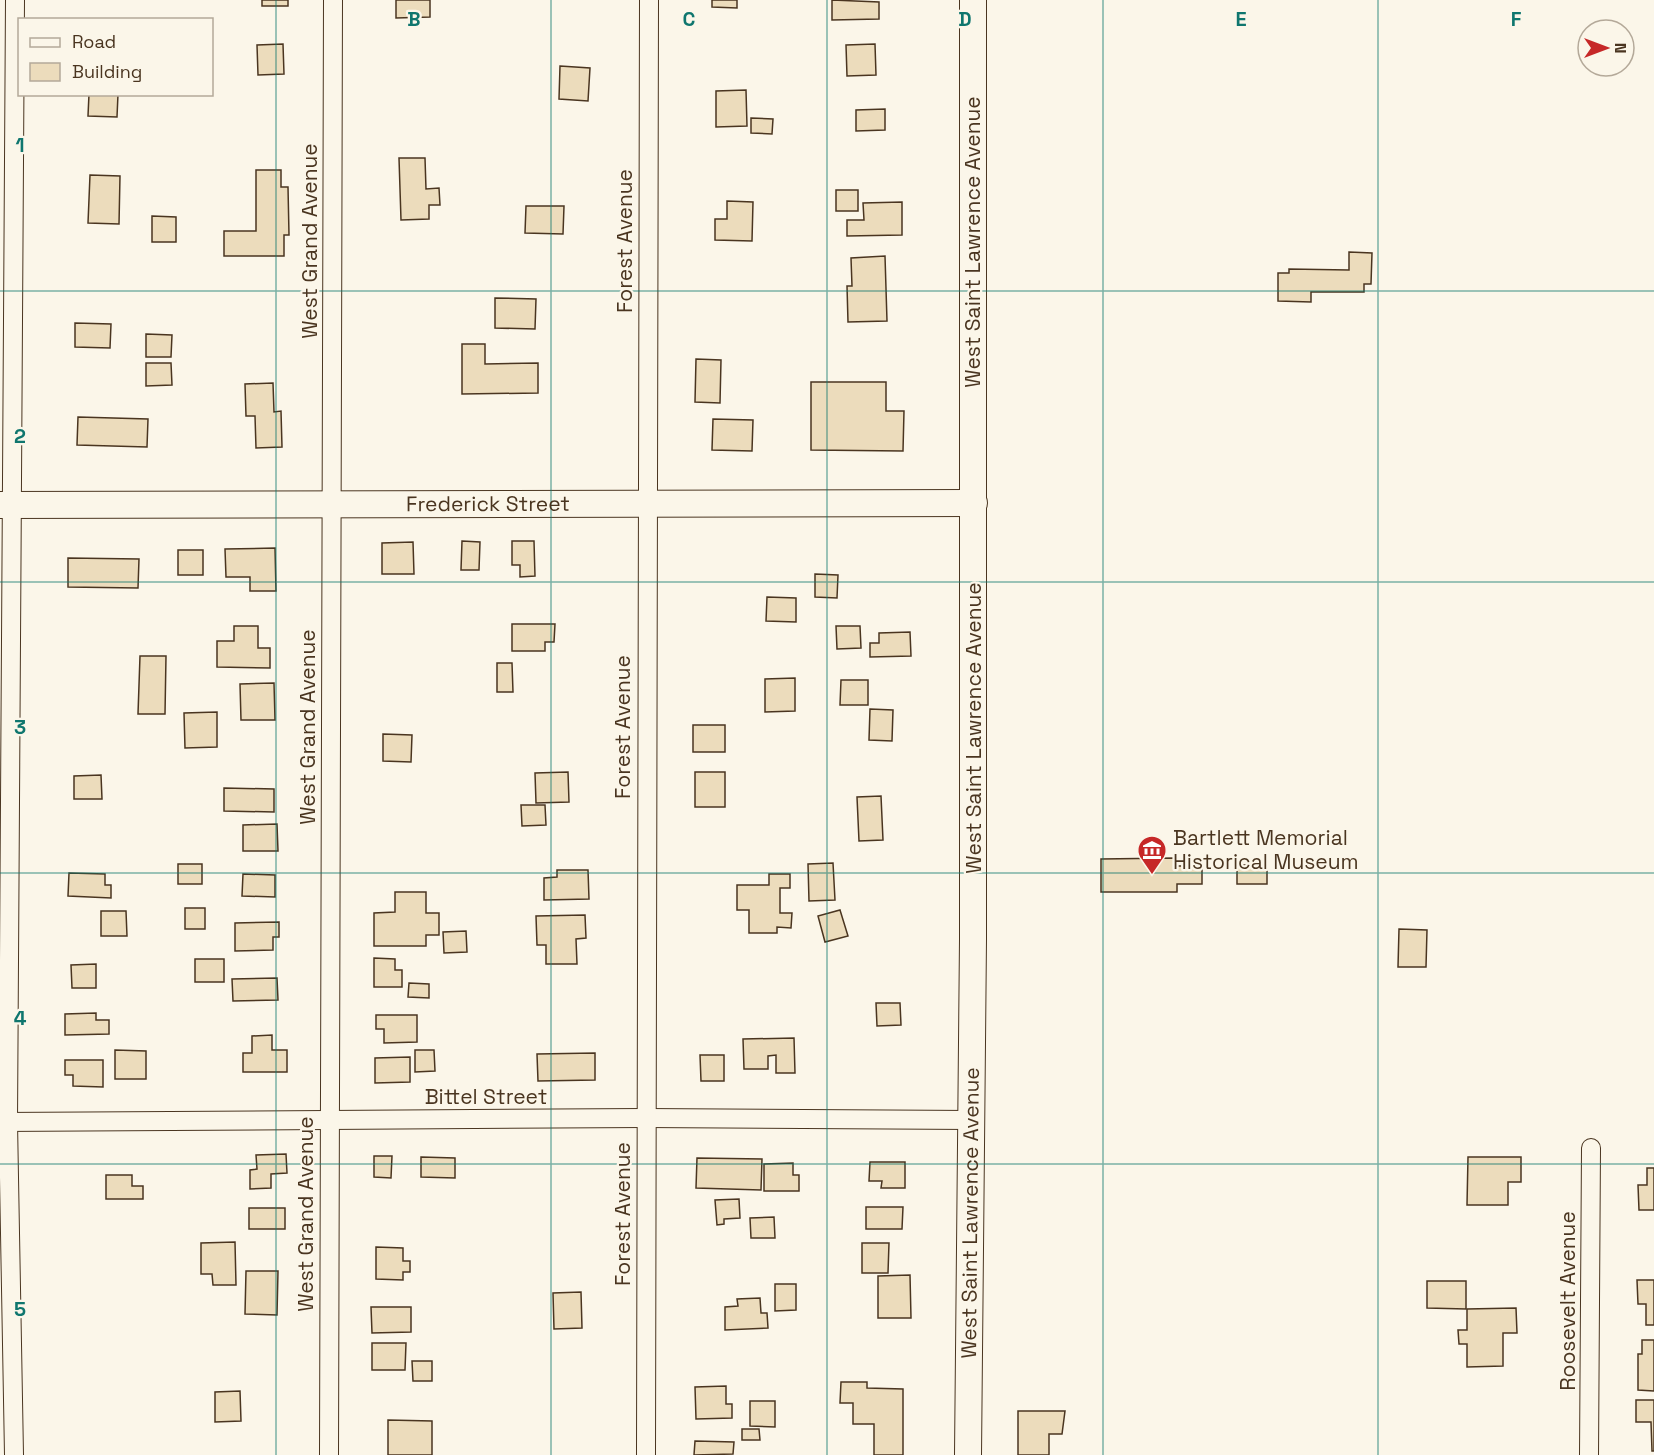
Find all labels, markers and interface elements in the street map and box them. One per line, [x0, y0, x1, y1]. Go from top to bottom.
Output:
text: B [407, 6, 421, 32]
text: C [683, 6, 696, 32]
text: D [958, 6, 972, 32]
text: E [1235, 6, 1247, 32]
text: F [1511, 6, 1522, 32]
legend [18, 18, 213, 96]
north arrow [1576, 18, 1636, 78]
text: Road [72, 30, 116, 53]
text: N [1610, 43, 1631, 53]
text: Building [72, 60, 142, 83]
street label: West Saint Lawrence Avenue [959, 96, 986, 388]
text: 1 [15, 132, 25, 158]
street label: West Grand Avenue [296, 143, 323, 339]
street label: Forest Avenue [611, 169, 638, 313]
text: 2 [14, 423, 26, 449]
street label: Frederick Street [406, 490, 570, 517]
street label: West Saint Lawrence Avenue [960, 582, 987, 874]
street label: West Grand Avenue [294, 629, 321, 825]
street label: Forest Avenue [609, 655, 636, 799]
text: 3 [14, 714, 26, 740]
place label: Bartlett Memorial Historical Museum [1173, 824, 1359, 875]
museum icon: Bartlett Memorial Historical Museum [1136, 834, 1168, 876]
text: 4 [14, 1005, 27, 1031]
street label: West Saint Lawrence Avenue [955, 1067, 985, 1359]
street label: Bittel Street [425, 1083, 547, 1110]
street label: West Grand Avenue [292, 1116, 319, 1312]
street label: Forest Avenue [609, 1142, 636, 1286]
street label: Roosevelt Avenue [1554, 1211, 1581, 1391]
text: 5 [14, 1296, 26, 1322]

